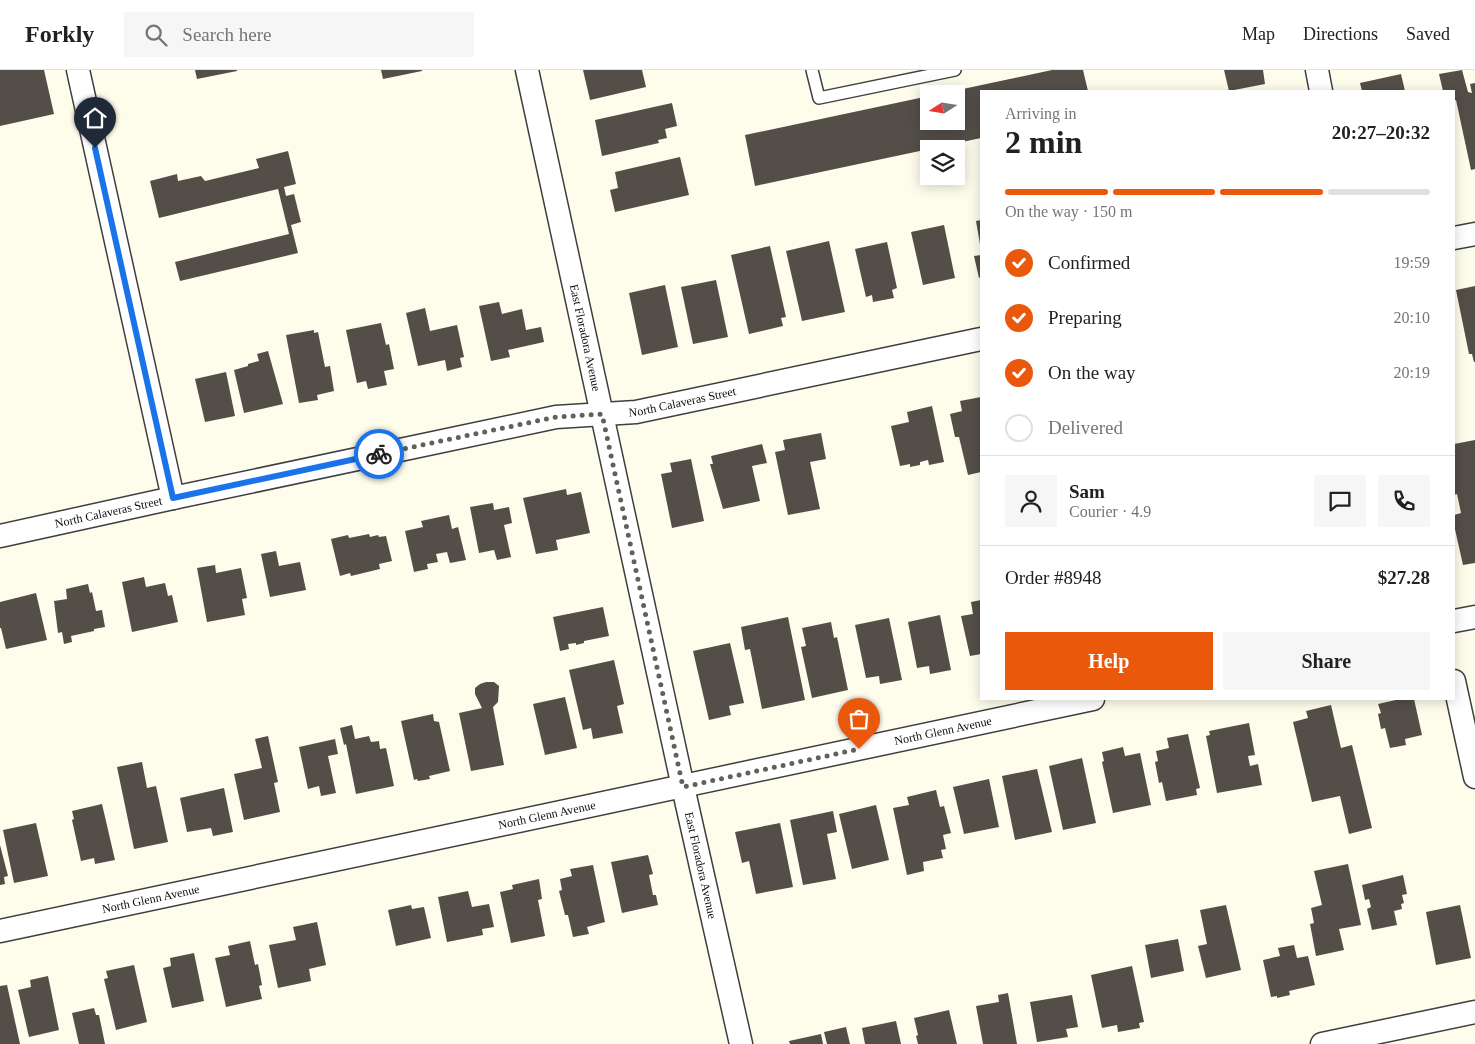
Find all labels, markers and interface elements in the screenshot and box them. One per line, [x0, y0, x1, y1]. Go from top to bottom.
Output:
search box [124, 12, 474, 57]
text: Forkly [25, 21, 94, 47]
icon: search [142, 21, 170, 49]
text: Search here [182, 24, 271, 45]
text: Map [1242, 24, 1275, 44]
text: Directions [1303, 24, 1378, 44]
text: Saved [1406, 24, 1450, 44]
north arrow [920, 85, 965, 130]
map controls [920, 85, 965, 185]
pin [74, 97, 116, 148]
icon: home [81, 104, 109, 132]
text: Arriving in [1005, 105, 1077, 122]
text: 20:27–20:32 [1332, 122, 1430, 143]
text: 2 min [1005, 124, 1082, 160]
button: layers [920, 140, 965, 185]
text: On the way · 150 m [1005, 203, 1133, 220]
icon: check [1005, 249, 1033, 277]
text: Confirmed [1048, 252, 1130, 273]
text: 19:59 [1394, 254, 1430, 271]
street label: East Floradora Avenue [567, 283, 604, 393]
icon: check [1005, 304, 1033, 332]
text: Preparing [1048, 307, 1122, 328]
text: 20:10 [1394, 309, 1430, 326]
icon: check [1005, 359, 1033, 387]
text: On the way [1048, 362, 1136, 383]
text: 20:19 [1394, 364, 1430, 381]
street label: North Calaveras Street [628, 384, 738, 419]
text: Delivered [1048, 417, 1123, 438]
courier [354, 429, 404, 479]
icon: bike [365, 440, 393, 468]
button: person [1005, 475, 1057, 527]
button: chat [1314, 475, 1366, 527]
button: phone [1378, 475, 1430, 527]
text: Sam [1069, 481, 1105, 502]
street label: North Calaveras Street [53, 493, 164, 531]
text: Courier · 4.9 [1069, 503, 1151, 520]
text: Order #8948 [1005, 567, 1102, 588]
text: $27.28 [1378, 567, 1430, 588]
button: Help [1005, 632, 1213, 690]
button: Share [1223, 632, 1430, 690]
pin [838, 698, 880, 749]
icon: bag [845, 705, 873, 733]
street label: North Glenn Avenue [893, 714, 993, 748]
street label: North Glenn Avenue [497, 798, 597, 832]
street label: East Floradora Avenue [682, 810, 720, 920]
street label: North Glenn Avenue [101, 882, 201, 916]

